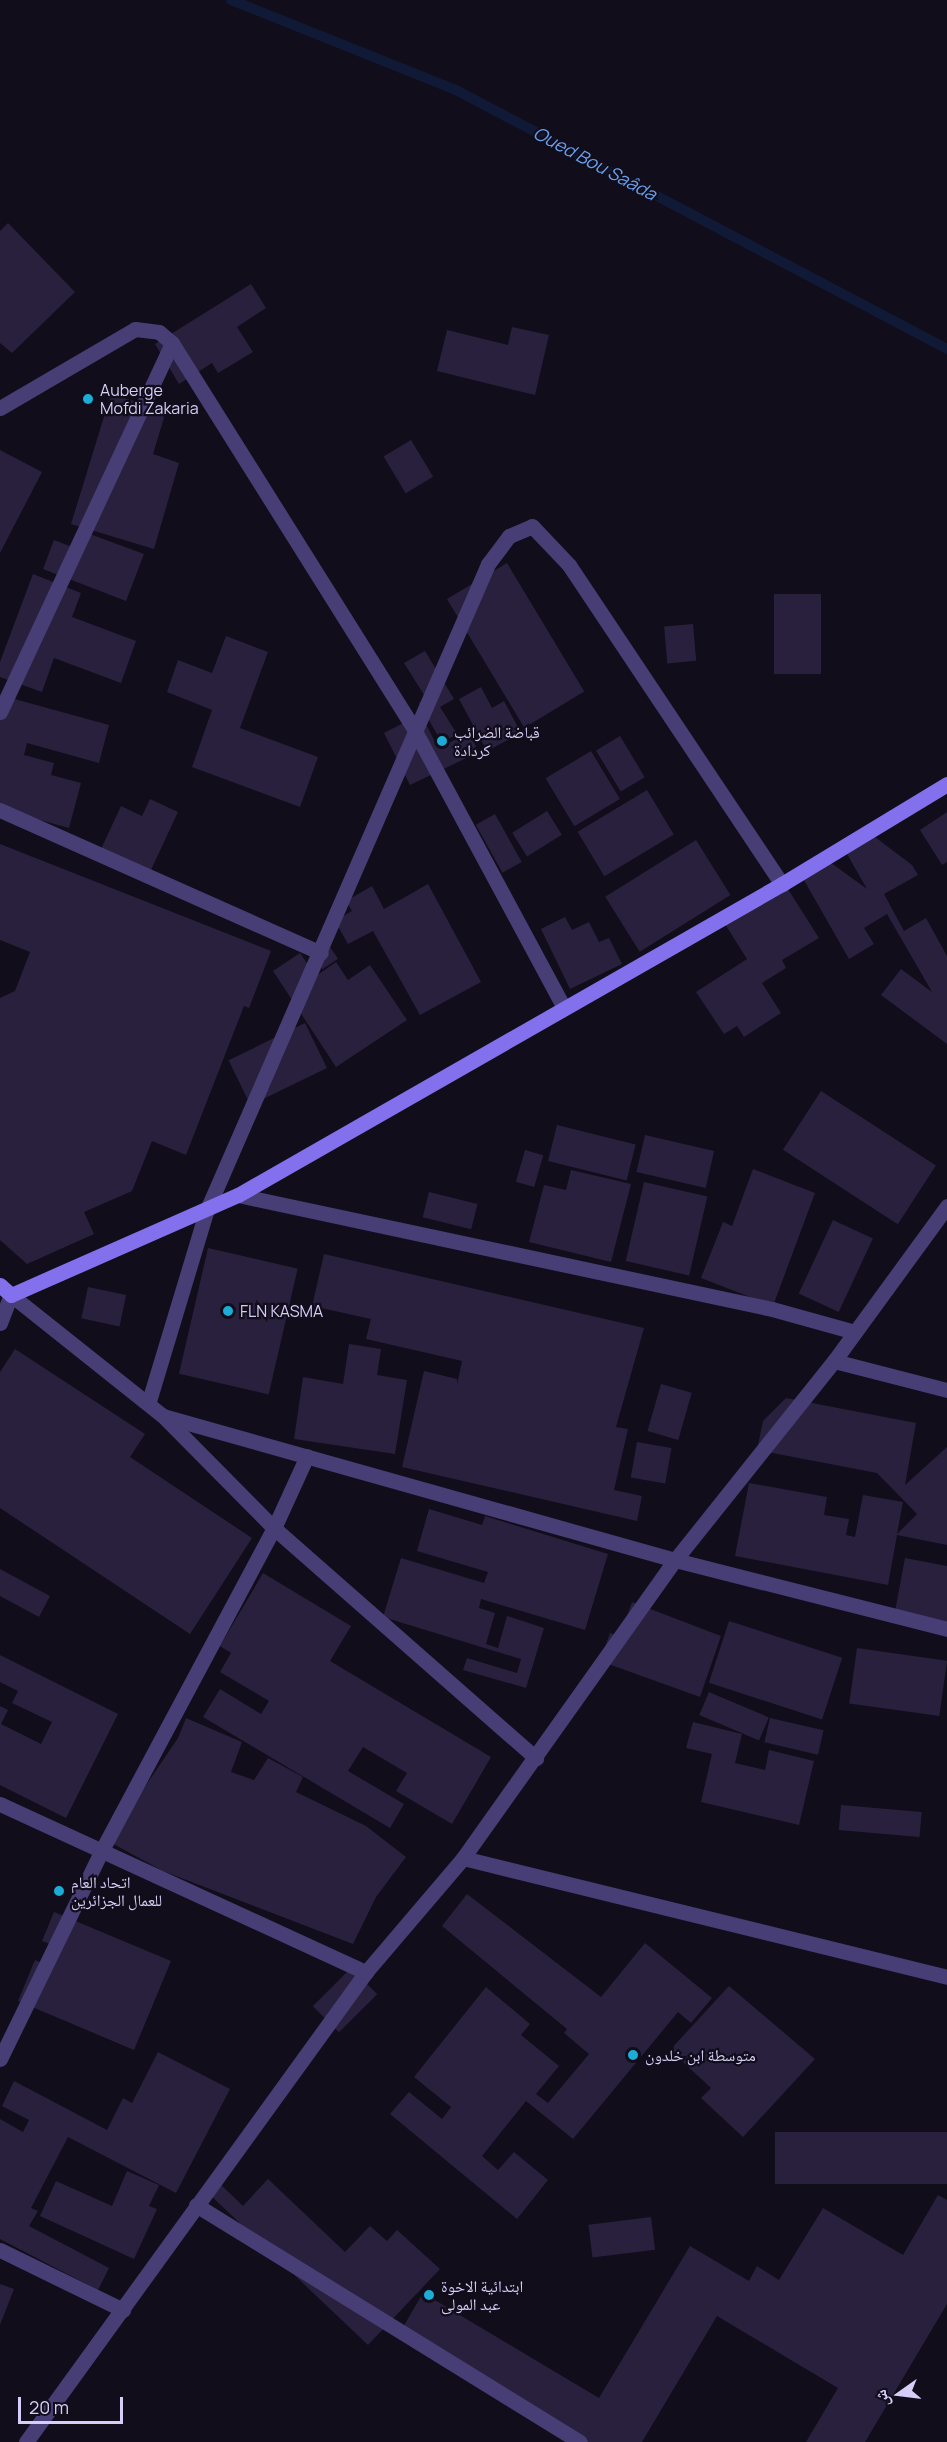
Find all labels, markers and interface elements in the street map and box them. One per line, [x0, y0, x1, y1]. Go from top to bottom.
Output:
water label: Oued Bou Saâda [530, 121, 660, 205]
place label: Auberge Mofdi Zakaria [100, 380, 199, 418]
marker: Auberge Mofdi Zakaria [81, 392, 95, 406]
place label: قباضة الضرائب كردادة [454, 722, 540, 760]
marker: قباضة الضرائب كردادة [435, 734, 449, 748]
place label: FLN KASMA [240, 1301, 323, 1321]
marker: FLN KASMA [221, 1304, 235, 1318]
place label: اتحاد العام للعمال الجزائرين [71, 1872, 162, 1910]
marker: اتحاد العام للعمال الجزائرين [52, 1884, 66, 1898]
place label: متوسطة ابن خلدون [645, 2045, 756, 2065]
marker: متوسطة ابن خلدون [626, 2048, 640, 2062]
place label: ابتدائية الاخوة عبد المولى [441, 2276, 523, 2314]
marker: ابتدائية الاخوة عبد المولى [422, 2288, 436, 2302]
north arrow [869, 2364, 929, 2424]
scale bar [21, 2385, 126, 2423]
text: ش [869, 2387, 894, 2409]
text: 20 m [29, 2395, 69, 2419]

